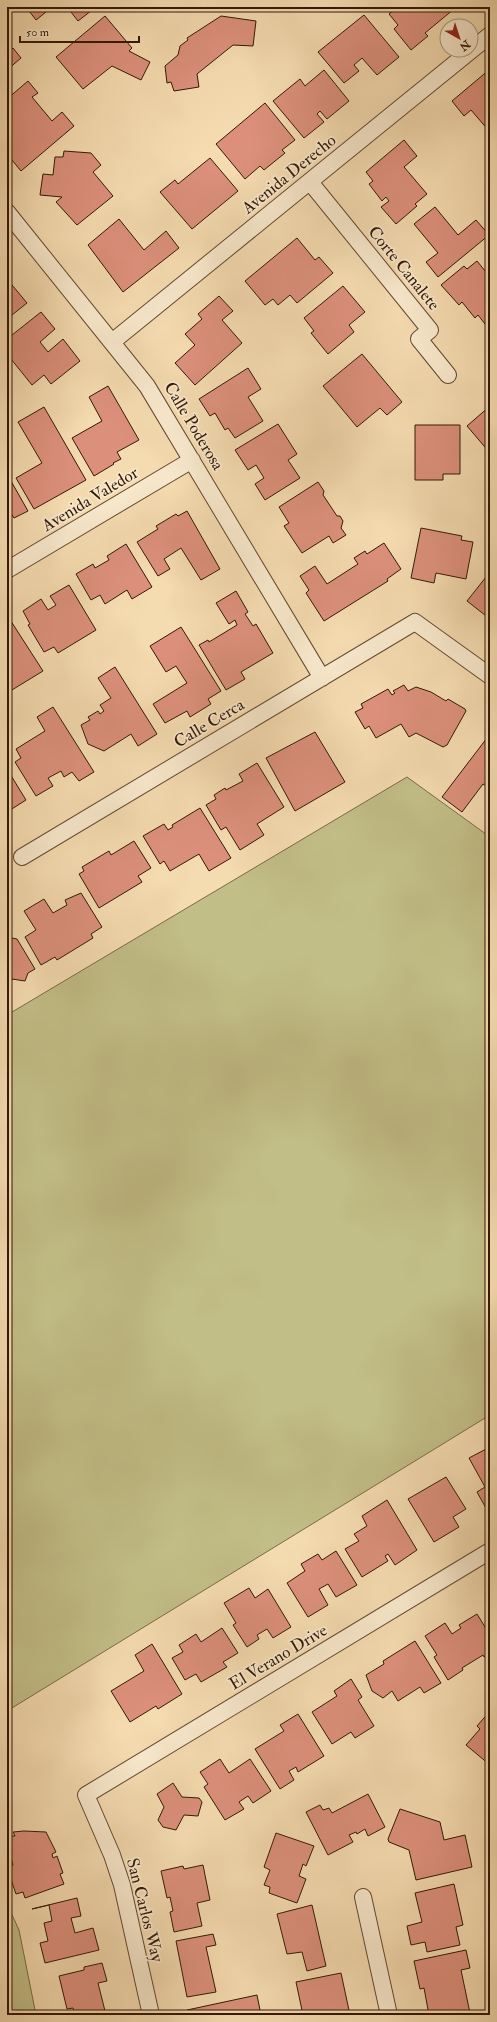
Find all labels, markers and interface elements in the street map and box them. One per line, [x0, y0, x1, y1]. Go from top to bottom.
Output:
scale bar [20, 18, 139, 44]
north arrow [439, 18, 479, 58]
text: 50 m [26, 25, 50, 40]
text: N [456, 37, 474, 54]
street label: Avenida Derecho [237, 130, 340, 219]
street label: Corte Canalete [364, 222, 444, 314]
street label: Calle Poderosa [159, 378, 229, 475]
street label: Avenida Valedor [37, 462, 143, 537]
street label: Calle Cerca [170, 693, 249, 752]
street label: El Verano Drive [225, 1620, 331, 1694]
street label: San Carlos Way [121, 1856, 168, 1965]

